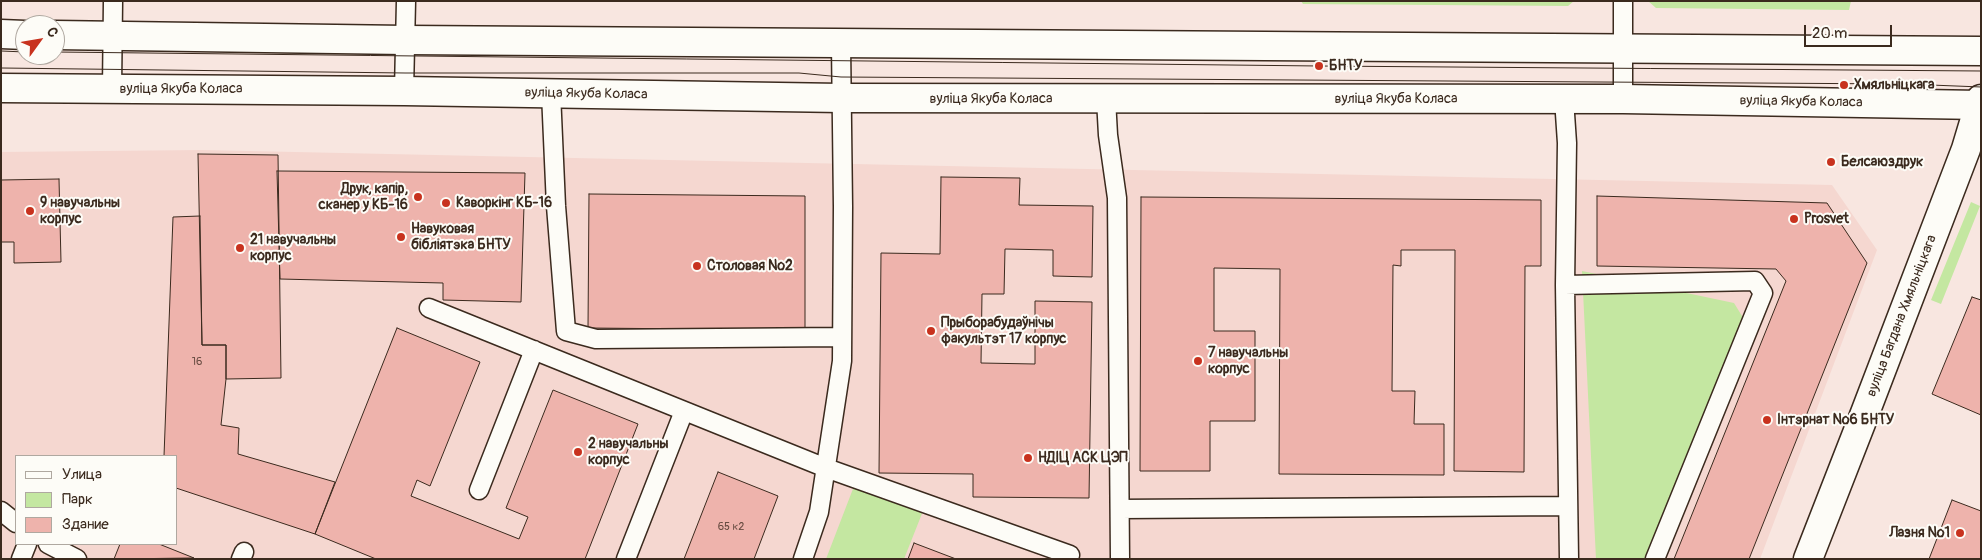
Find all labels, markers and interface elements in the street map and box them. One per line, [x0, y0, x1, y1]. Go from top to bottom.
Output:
north arrow [15, 15, 65, 65]
scale bar [1807, 15, 1894, 47]
text: С [43, 24, 62, 40]
text: 20 m [1812, 24, 1847, 43]
place label: БНТУ [1329, 58, 1362, 74]
marker: БНТУ [1313, 60, 1325, 72]
place label: Хмяльніцкага [1854, 77, 1934, 93]
marker: Хмяльніцкага [1838, 79, 1850, 91]
street label: вуліца Якуба Коласа [119, 81, 243, 97]
street label: вуліца Якуба Коласа [524, 85, 648, 103]
street label: вуліца Якуба Коласа [929, 91, 1053, 107]
street label: вуліца Якуба Коласа [1334, 91, 1458, 107]
street label: вуліца Якуба Коласа [1739, 93, 1863, 111]
place label: Белсаюздрук [1841, 154, 1923, 170]
marker: Белсаюздрук [1825, 156, 1837, 168]
place label: Друк, капір, сканер у КБ-16 [319, 181, 408, 213]
marker: Друк, капір, сканер у КБ-16 [412, 191, 424, 203]
place label: 9 навучальны корпус [40, 195, 120, 228]
place label: Каворкінг КБ-16 [456, 195, 552, 211]
marker: Каворкінг КБ-16 [440, 197, 452, 209]
marker: 9 навучальны корпус [24, 205, 36, 217]
place label: Prosvet [1804, 211, 1849, 227]
marker: Prosvet [1788, 213, 1800, 225]
place label: Навуковая бібліятэка БНТУ [411, 221, 511, 253]
marker: Навуковая бібліятэка БНТУ [395, 231, 407, 243]
place label: 21 навучальны корпус [250, 232, 336, 264]
street label: вуліца Багдана Хмяльніцкага [1863, 233, 1941, 399]
marker: 21 навучальны корпус [234, 242, 246, 254]
place label: Столовая №2 [707, 258, 793, 274]
marker: Столовая №2 [691, 260, 703, 272]
place label: Прыборабудаўнічы факультэт 17 корпус [941, 315, 1066, 348]
marker: Прыборабудаўнічы факультэт 17 корпус [925, 325, 937, 337]
place label: 7 навучальны корпус [1208, 345, 1288, 378]
house number: 16 [192, 355, 202, 369]
marker: 7 навучальны корпус [1192, 355, 1204, 367]
place label: Інтэрнат №6 БНТУ [1777, 412, 1894, 428]
marker: Інтэрнат №6 БНТУ [1761, 414, 1773, 426]
place label: 2 навучальны корпус [588, 436, 669, 468]
marker: 2 навучальны корпус [572, 446, 584, 458]
place label: НДІЦ АСК ЦЭП [1038, 450, 1128, 466]
marker: НДІЦ АСК ЦЭП [1022, 452, 1034, 464]
legend [15, 455, 178, 545]
text: Улица [62, 465, 102, 484]
text: Парк [62, 490, 93, 509]
text: Здание [62, 515, 109, 534]
house number: 65 к2 [718, 520, 744, 534]
place label: Лазня №1 [1889, 525, 1950, 541]
marker: Лазня №1 [1954, 527, 1966, 539]

